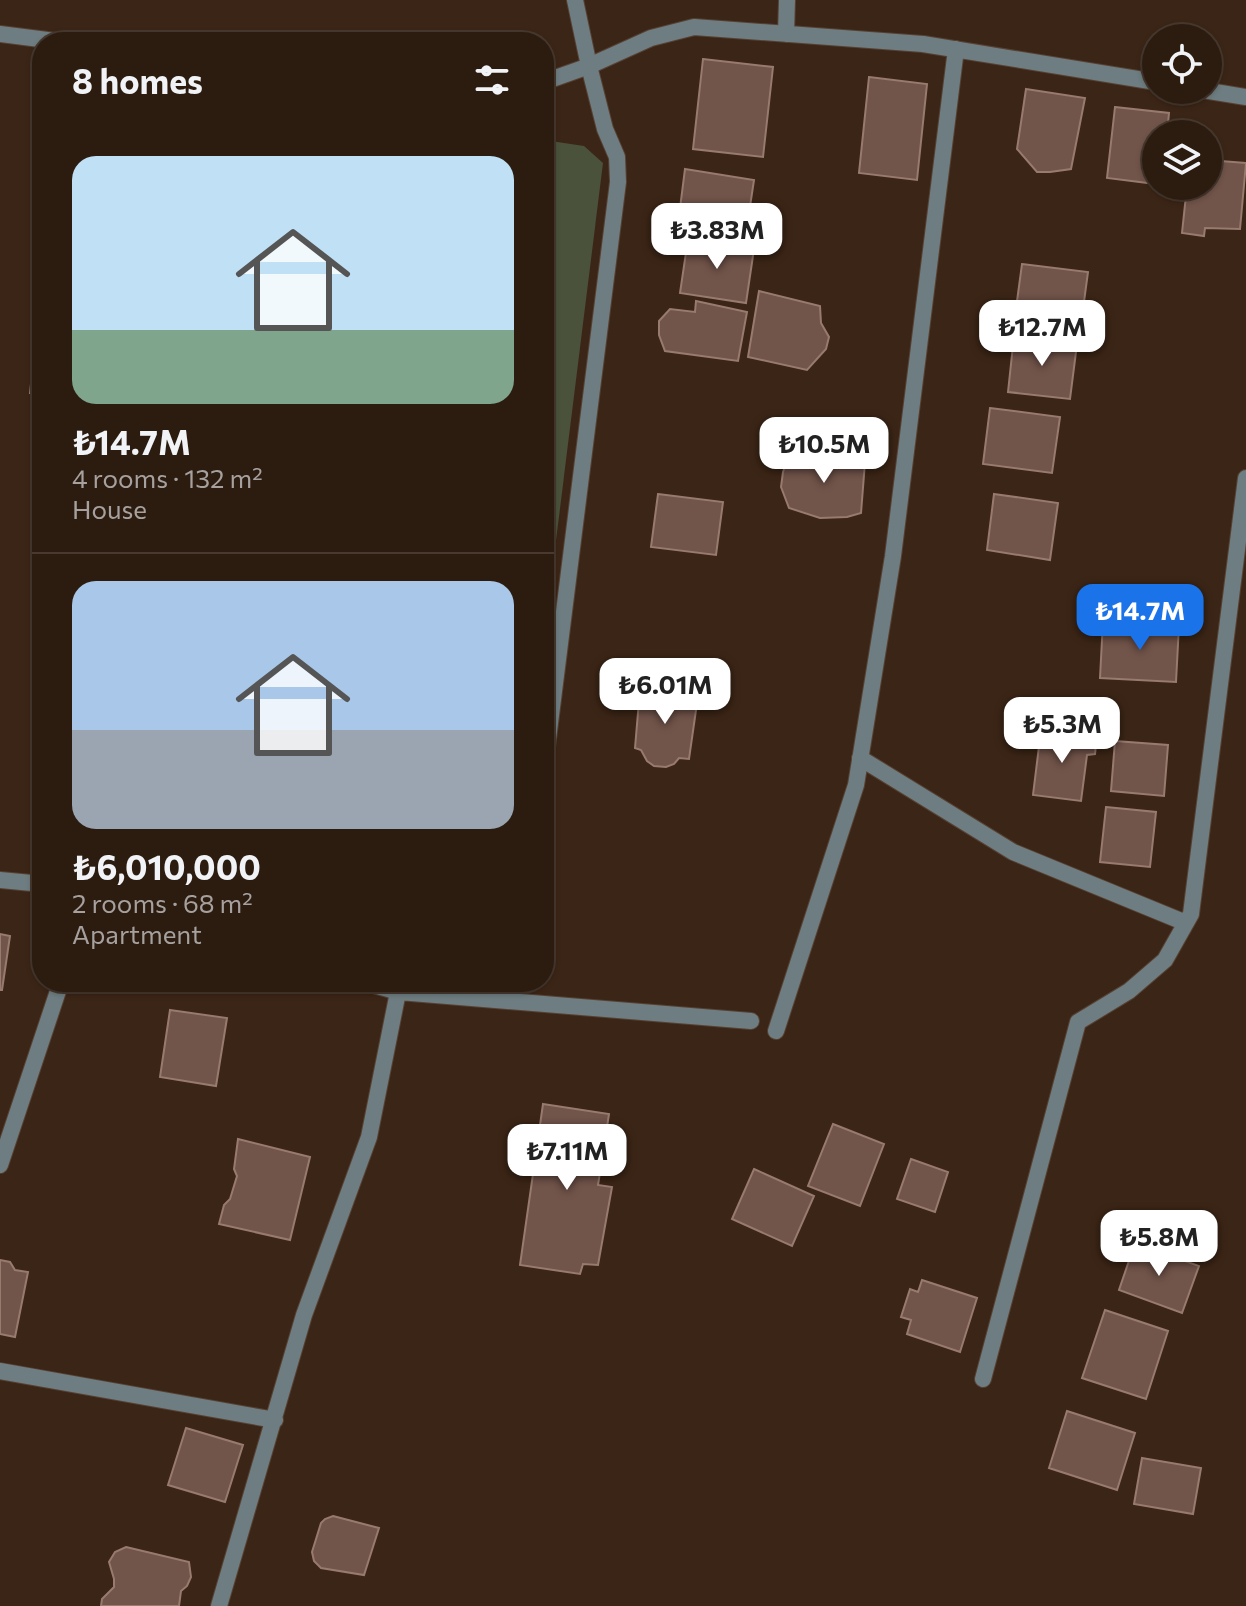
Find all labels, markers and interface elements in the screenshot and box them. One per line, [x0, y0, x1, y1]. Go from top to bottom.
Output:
map controls [1142, 24, 1222, 200]
button: locate [1142, 24, 1222, 104]
icon: filters [470, 58, 514, 102]
text: 8 homes [72, 59, 203, 101]
button: layers [1142, 120, 1222, 200]
pin: ₺3.83M [652, 203, 782, 271]
icon: home [221, 208, 365, 352]
text: ₺3.83M [669, 213, 765, 244]
pin: ₺12.7M [977, 300, 1107, 368]
text: ₺12.7M [997, 310, 1087, 341]
pin: ₺10.5M [759, 417, 889, 485]
text: ₺14.7M [72, 420, 191, 462]
text: ₺10.5M [777, 427, 871, 458]
text: 4 rooms · 132 m² [72, 462, 263, 493]
text: House [72, 493, 147, 524]
pin: ₺14.7M [1075, 584, 1205, 652]
text: ₺14.7M [1095, 594, 1185, 625]
icon: home [221, 633, 365, 777]
pin: ₺6.01M [600, 658, 730, 726]
text: ₺6.01M [618, 668, 713, 699]
pin: ₺5.3M [1006, 697, 1118, 765]
text: ₺5.3M [1022, 707, 1102, 738]
text: ₺6,010,000 [72, 845, 261, 887]
text: 2 rooms · 68 m² [72, 887, 253, 918]
text: Apartment [72, 918, 202, 949]
pin: ₺7.11M [502, 1124, 632, 1192]
text: ₺7.11M [526, 1134, 608, 1165]
pin: ₺5.8M [1103, 1210, 1215, 1278]
text: ₺5.8M [1119, 1220, 1199, 1251]

